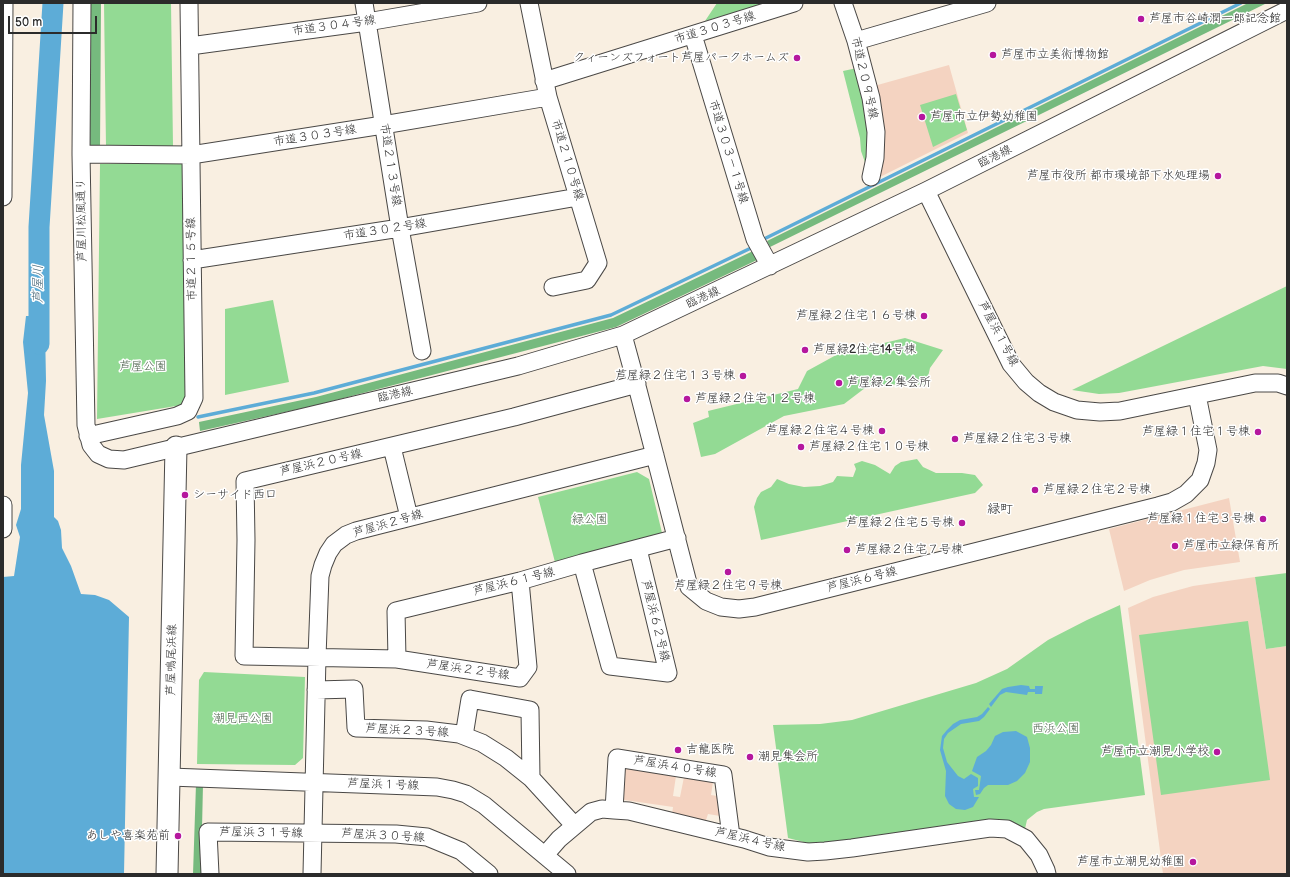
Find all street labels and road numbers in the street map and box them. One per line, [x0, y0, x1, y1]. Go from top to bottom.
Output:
street label: 市道３０３号線 [673, 9, 757, 47]
street label: 市道３０４号線 [291, 13, 377, 39]
street label: 市道２０９号線 [848, 35, 880, 121]
street label: 市道３０３－１号線 [705, 98, 751, 206]
street label: 市道２１０号線 [548, 118, 586, 202]
street label: 市道３０３号線 [272, 122, 358, 150]
street label: 市道２１３号線 [376, 122, 404, 208]
street label: 臨港線 [976, 142, 1014, 172]
street label: 芦屋川松風通り [74, 178, 90, 262]
street label: 市道３０２号線 [342, 216, 428, 244]
street label: 市道２１５号線 [184, 217, 200, 301]
street label: 臨港線 [684, 284, 722, 312]
street label: 芦屋浜１号線 [975, 299, 1021, 369]
street label: 臨港線 [376, 384, 414, 406]
street label: 芦屋浜２０号線 [278, 447, 364, 479]
street label: 芦屋浜２号線 [351, 507, 425, 541]
street label: 芦屋浜６号線 [825, 564, 899, 596]
street label: 芦屋浜６１号線 [472, 565, 556, 599]
street label: 芦屋浜６２号線 [638, 579, 672, 663]
street label: 芦屋鳴尾浜線 [164, 624, 180, 696]
street label: 芦屋浜２２号線 [425, 657, 511, 683]
street label: 芦屋浜２３号線 [365, 722, 449, 740]
street label: 芦屋浜４０号線 [632, 753, 718, 781]
street label: 芦屋浜１号線 [347, 777, 419, 793]
street label: 芦屋浜３１号線 [219, 825, 303, 841]
street label: 芦屋浜４号線 [713, 825, 787, 855]
street label: 芦屋浜３０号線 [341, 827, 425, 845]

